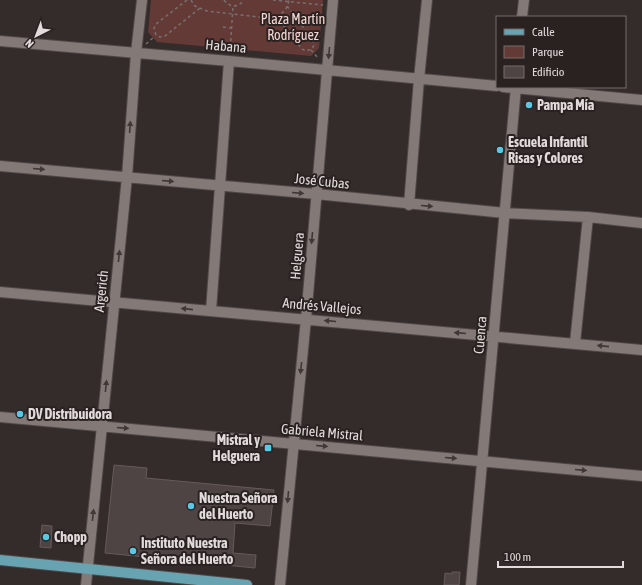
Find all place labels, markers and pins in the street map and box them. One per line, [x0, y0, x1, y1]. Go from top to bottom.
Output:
place label: Pampa Mía [537, 97, 595, 113]
marker: Pampa Mía [524, 100, 534, 110]
place label: Escuela Infantil Risas y Colores [508, 134, 588, 166]
marker: Escuela Infantil Risas y Colores [495, 145, 505, 155]
place label: DV Distribuidora [28, 406, 113, 422]
marker: DV Distribuidora [15, 409, 25, 419]
place label: Mistral y Helguera [213, 432, 260, 464]
marker: Mistral y Helguera [263, 443, 273, 453]
place label: Nuestra Señora del Huerto [199, 490, 278, 522]
marker: Nuestra Señora del Huerto [186, 501, 196, 511]
place label: Chopp [54, 529, 87, 545]
marker: Chopp [41, 532, 51, 542]
place label: Instituto Nuestra Señora del Huerto [141, 535, 234, 567]
marker: Instituto Nuestra Señora del Huerto [128, 546, 138, 556]

